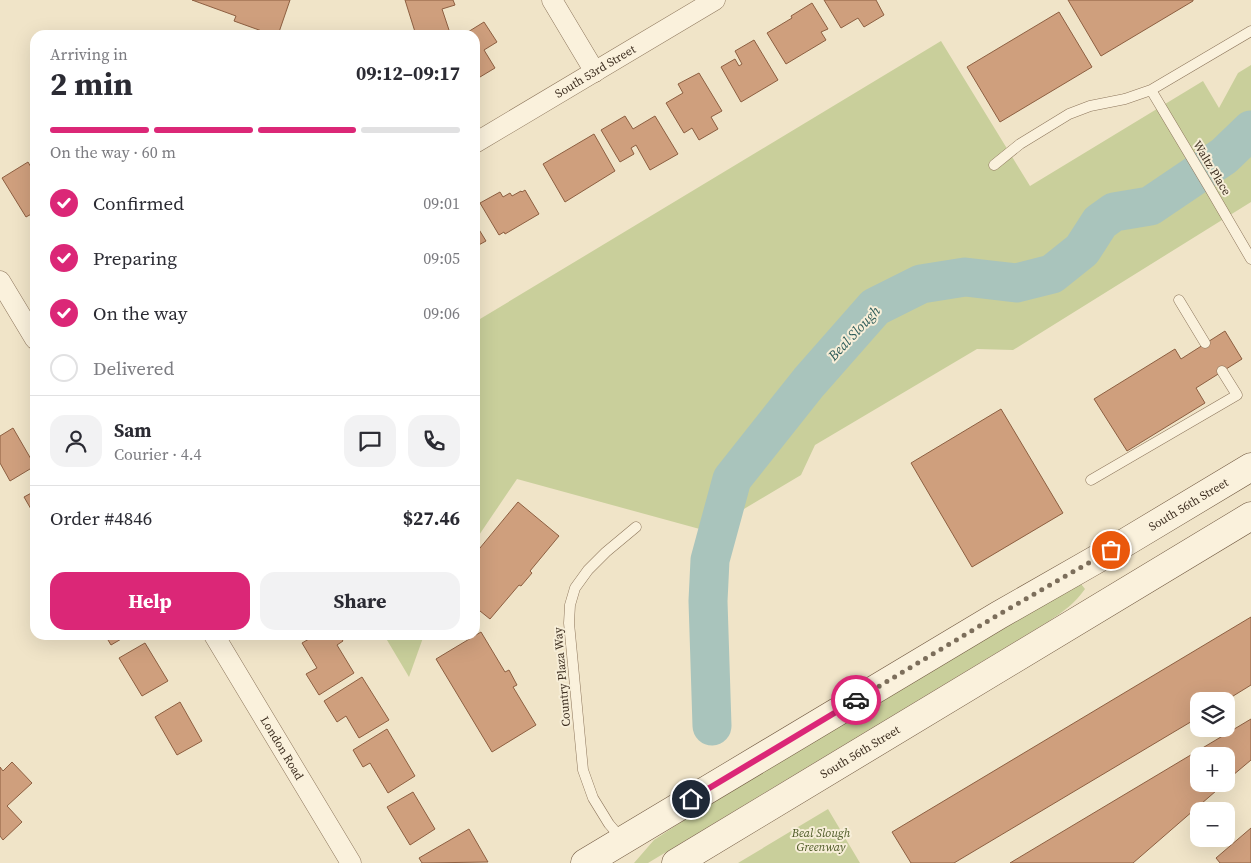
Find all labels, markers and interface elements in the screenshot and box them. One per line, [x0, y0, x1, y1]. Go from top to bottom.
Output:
street label: South 53rd Street [552, 41, 639, 102]
text: Arriving in [50, 43, 128, 65]
text: 09:12–09:17 [356, 60, 460, 86]
text: 2 min [50, 62, 133, 106]
street label: Waltz Place [1189, 138, 1235, 198]
text: On the way · 60 m [50, 141, 176, 163]
icon: check [50, 189, 78, 217]
text: Confirmed [93, 190, 184, 216]
text: 09:01 [423, 192, 460, 214]
icon: check [50, 244, 78, 272]
text: Preparing [93, 245, 177, 271]
text: 09:05 [423, 247, 460, 269]
icon: check [50, 299, 78, 327]
text: On the way [93, 300, 188, 326]
water label: Beal Slough [823, 301, 885, 366]
text: 09:06 [423, 302, 460, 324]
text: Delivered [93, 355, 174, 381]
button: person [50, 415, 102, 467]
button: chat [344, 415, 396, 467]
button: phone [408, 415, 460, 467]
text: Sam [114, 417, 152, 443]
text: Courier · 4.4 [114, 443, 202, 465]
street label: South 56th Street [1146, 474, 1232, 535]
text: Order #4846 [50, 505, 152, 531]
text: $27.46 [403, 505, 460, 531]
pin [1090, 529, 1132, 571]
icon: bag [1097, 536, 1125, 564]
button: Help [50, 572, 250, 630]
button: Share [260, 572, 460, 630]
street label: Country Plaza Way [550, 626, 574, 727]
courier [831, 675, 881, 725]
icon: car [842, 686, 870, 714]
map controls [1190, 692, 1235, 847]
button: layers [1190, 692, 1235, 737]
street label: London Road [257, 713, 307, 783]
street label: South 56th Street [817, 722, 903, 782]
button: + [1190, 747, 1235, 792]
pin [670, 778, 712, 820]
icon: home [677, 785, 705, 813]
button: − [1190, 802, 1235, 847]
park label: Beal Slough Greenway [791, 825, 851, 855]

